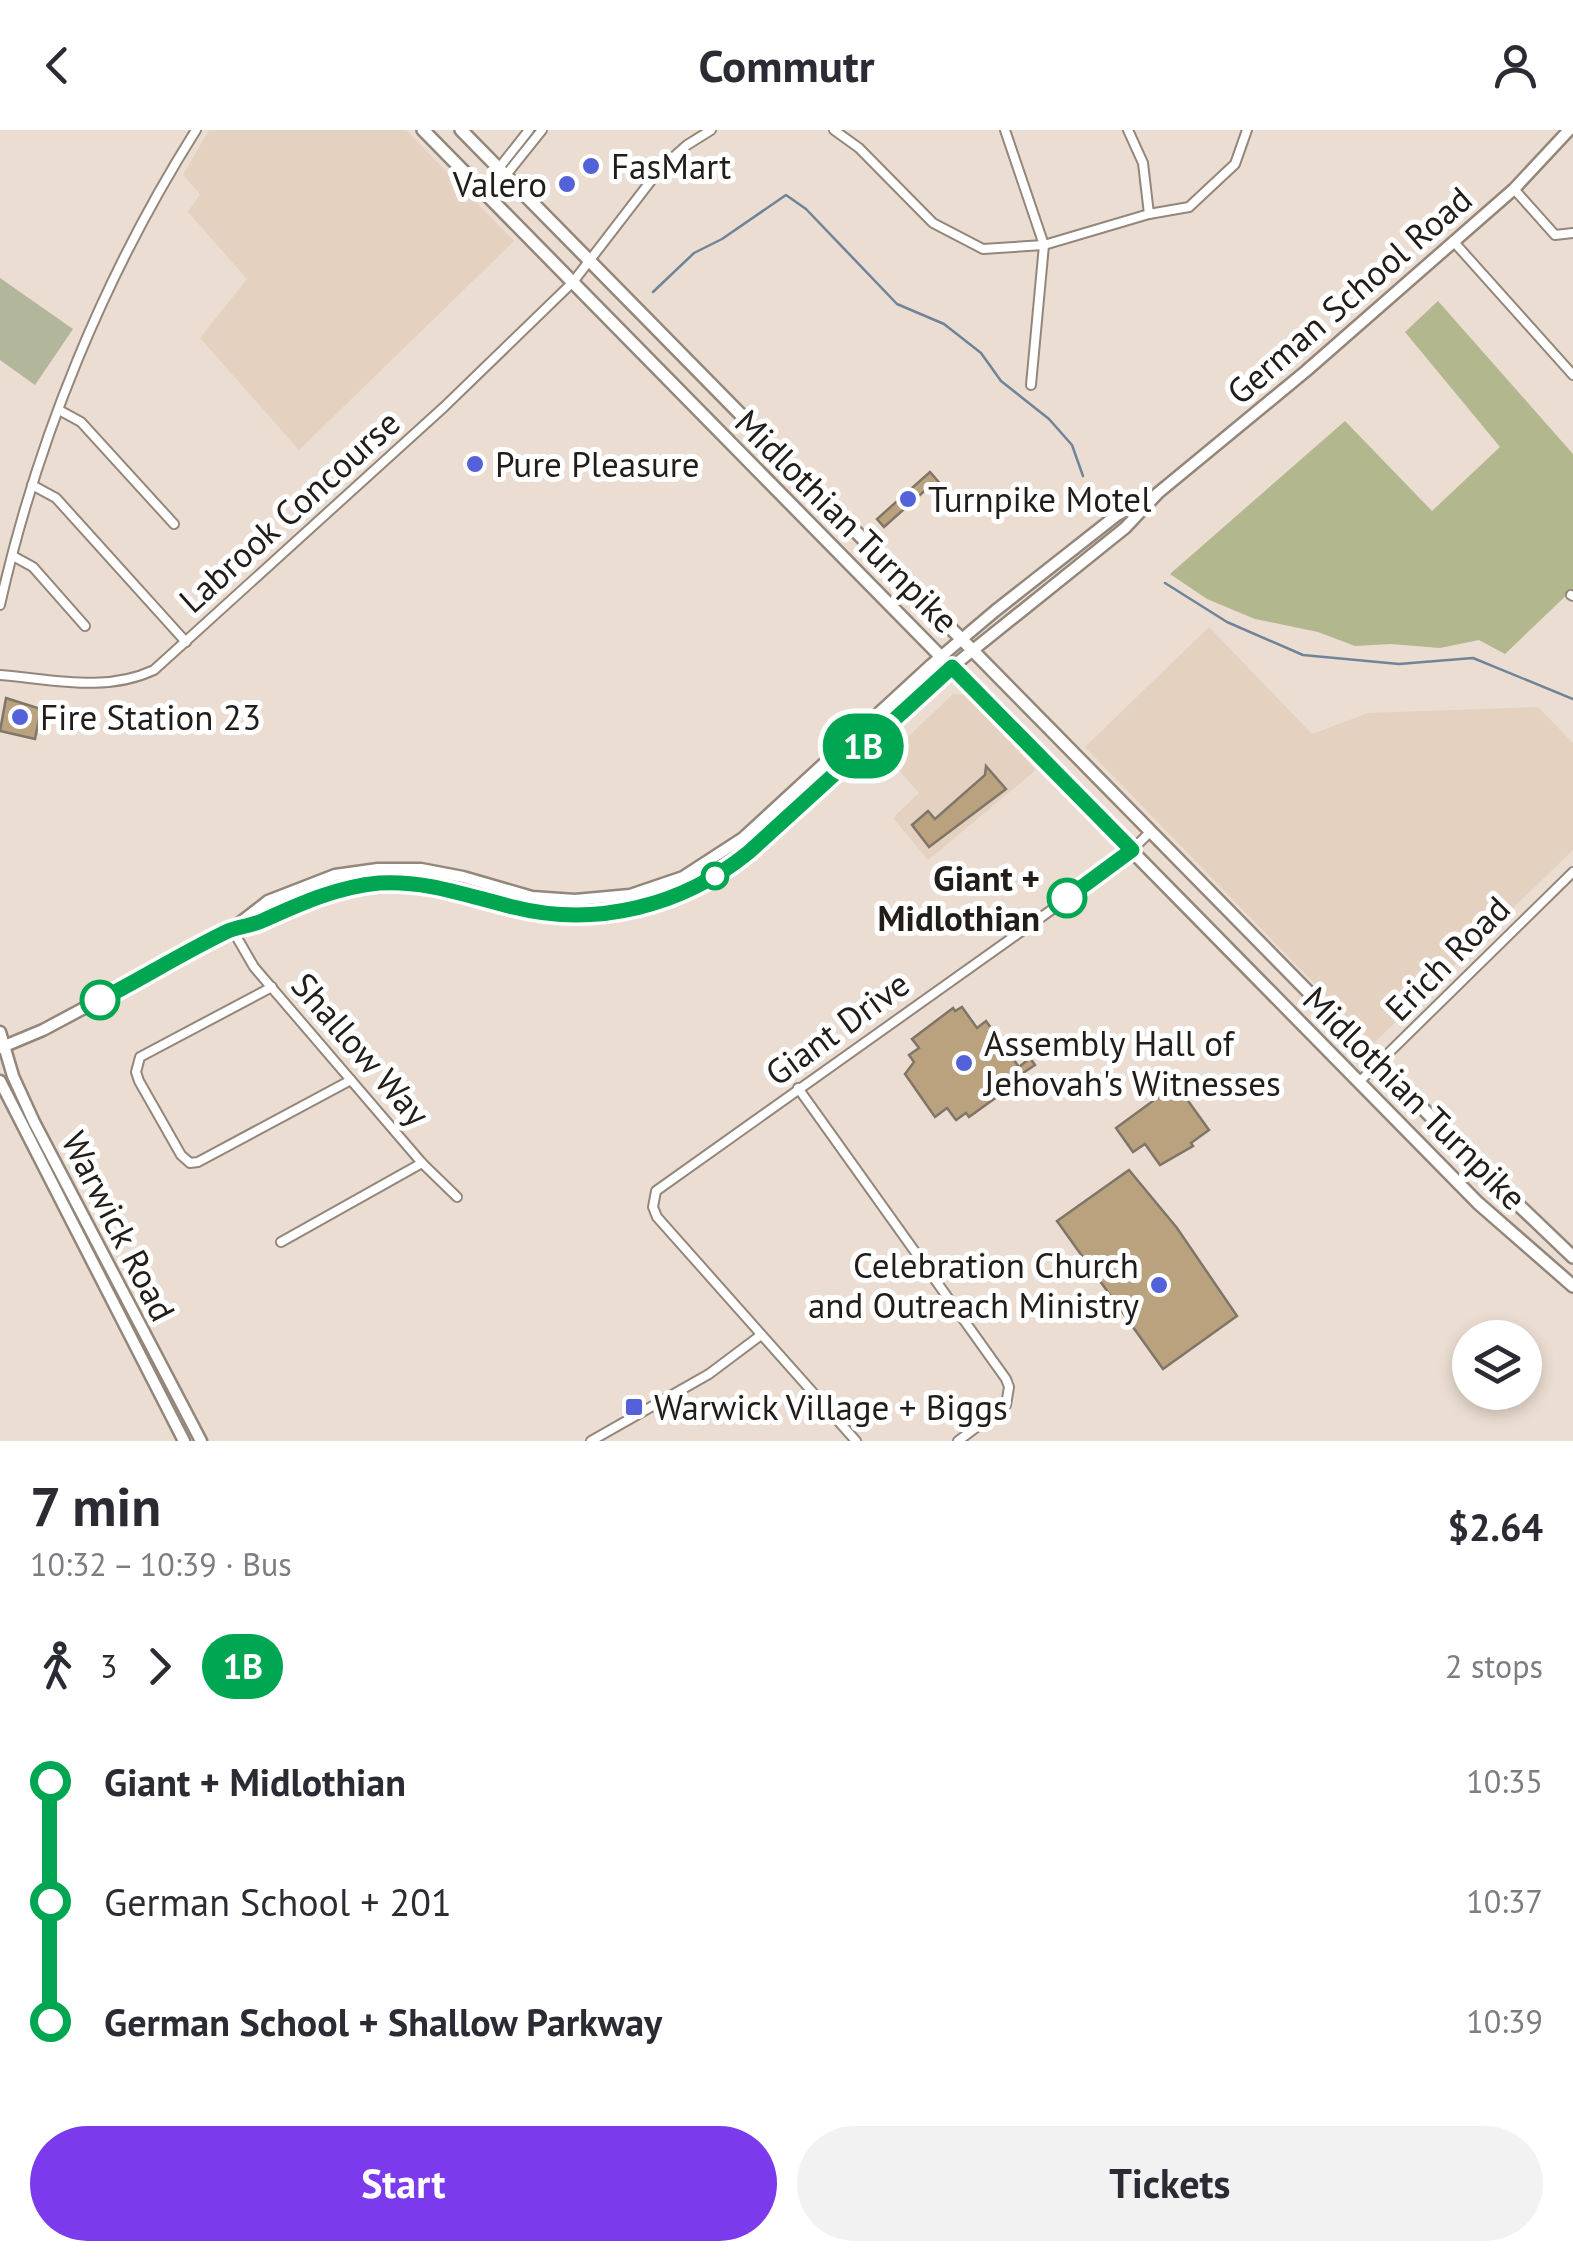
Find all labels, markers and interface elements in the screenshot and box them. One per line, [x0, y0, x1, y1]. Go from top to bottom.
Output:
text: Commutr [699, 36, 874, 94]
icon: back [30, 38, 85, 93]
icon: person [1488, 38, 1543, 93]
place label: FasMart [611, 143, 731, 189]
marker: FasMart [580, 155, 602, 177]
place label: Valero [452, 161, 547, 207]
marker: Valero [556, 173, 578, 195]
street label: German School Road [1217, 176, 1481, 414]
street label: Midlothian Turnpike [725, 399, 969, 643]
street label: Labrook Concourse [169, 400, 409, 622]
place label: Pure Pleasure [495, 441, 699, 487]
marker: Pure Pleasure [464, 453, 486, 475]
place label: Turnpike Motel [928, 476, 1151, 522]
marker: Turnpike Motel [897, 488, 919, 510]
place label: Fire Station 23 [40, 694, 261, 740]
marker: Fire Station 23 [9, 706, 31, 728]
line badge: 1B [818, 714, 908, 778]
text: 1B [843, 723, 883, 769]
place label: Giant + Midlothian [877, 855, 1040, 941]
unlabelled marker [702, 863, 728, 889]
marker: Giant + Midlothian [1048, 879, 1086, 917]
street label: Erich Road [1375, 886, 1519, 1030]
street label: Giant Drive [756, 960, 918, 1096]
street label: Shallow Way [282, 963, 440, 1135]
street label: Midlothian Turnpike [1293, 976, 1537, 1220]
unlabelled marker [81, 981, 119, 1019]
place label: Assembly Hall of Jehovah's Witnesses [982, 1020, 1281, 1106]
marker: Assembly Hall of Jehovah's Witnesses [953, 1052, 975, 1074]
street label: Warwick Road [52, 1123, 186, 1329]
place label: Celebration Church and Outreach Ministry [808, 1242, 1139, 1328]
marker: Celebration Church and Outreach Ministry [1148, 1274, 1170, 1296]
map controls [1452, 1320, 1542, 1410]
button: layers [1452, 1320, 1542, 1410]
place label: Warwick Village + Biggs [654, 1384, 1008, 1430]
marker: Warwick Village + Biggs [623, 1396, 645, 1418]
text: 7 min [30, 1470, 161, 1541]
text: $2.64 [1447, 1502, 1543, 1551]
text: 10:32 – 10:39 · Bus [30, 1543, 292, 1585]
icon: walk [30, 1639, 85, 1694]
icon: forward [132, 1639, 187, 1694]
text: 1B [222, 1643, 263, 1689]
text: 3 [100, 1645, 117, 1687]
text: 2 stops [1445, 1645, 1543, 1687]
text: Giant + Midlothian [104, 1757, 406, 1806]
text: 10:35 [1466, 1760, 1543, 1802]
text: German School + 201 [104, 1877, 452, 1926]
text: 10:37 [1466, 1880, 1543, 1922]
text: German School + Shallow Parkway [104, 1997, 662, 2046]
text: 10:39 [1466, 2000, 1543, 2042]
button: Start [30, 2126, 777, 2241]
button: Tickets [797, 2126, 1543, 2241]

